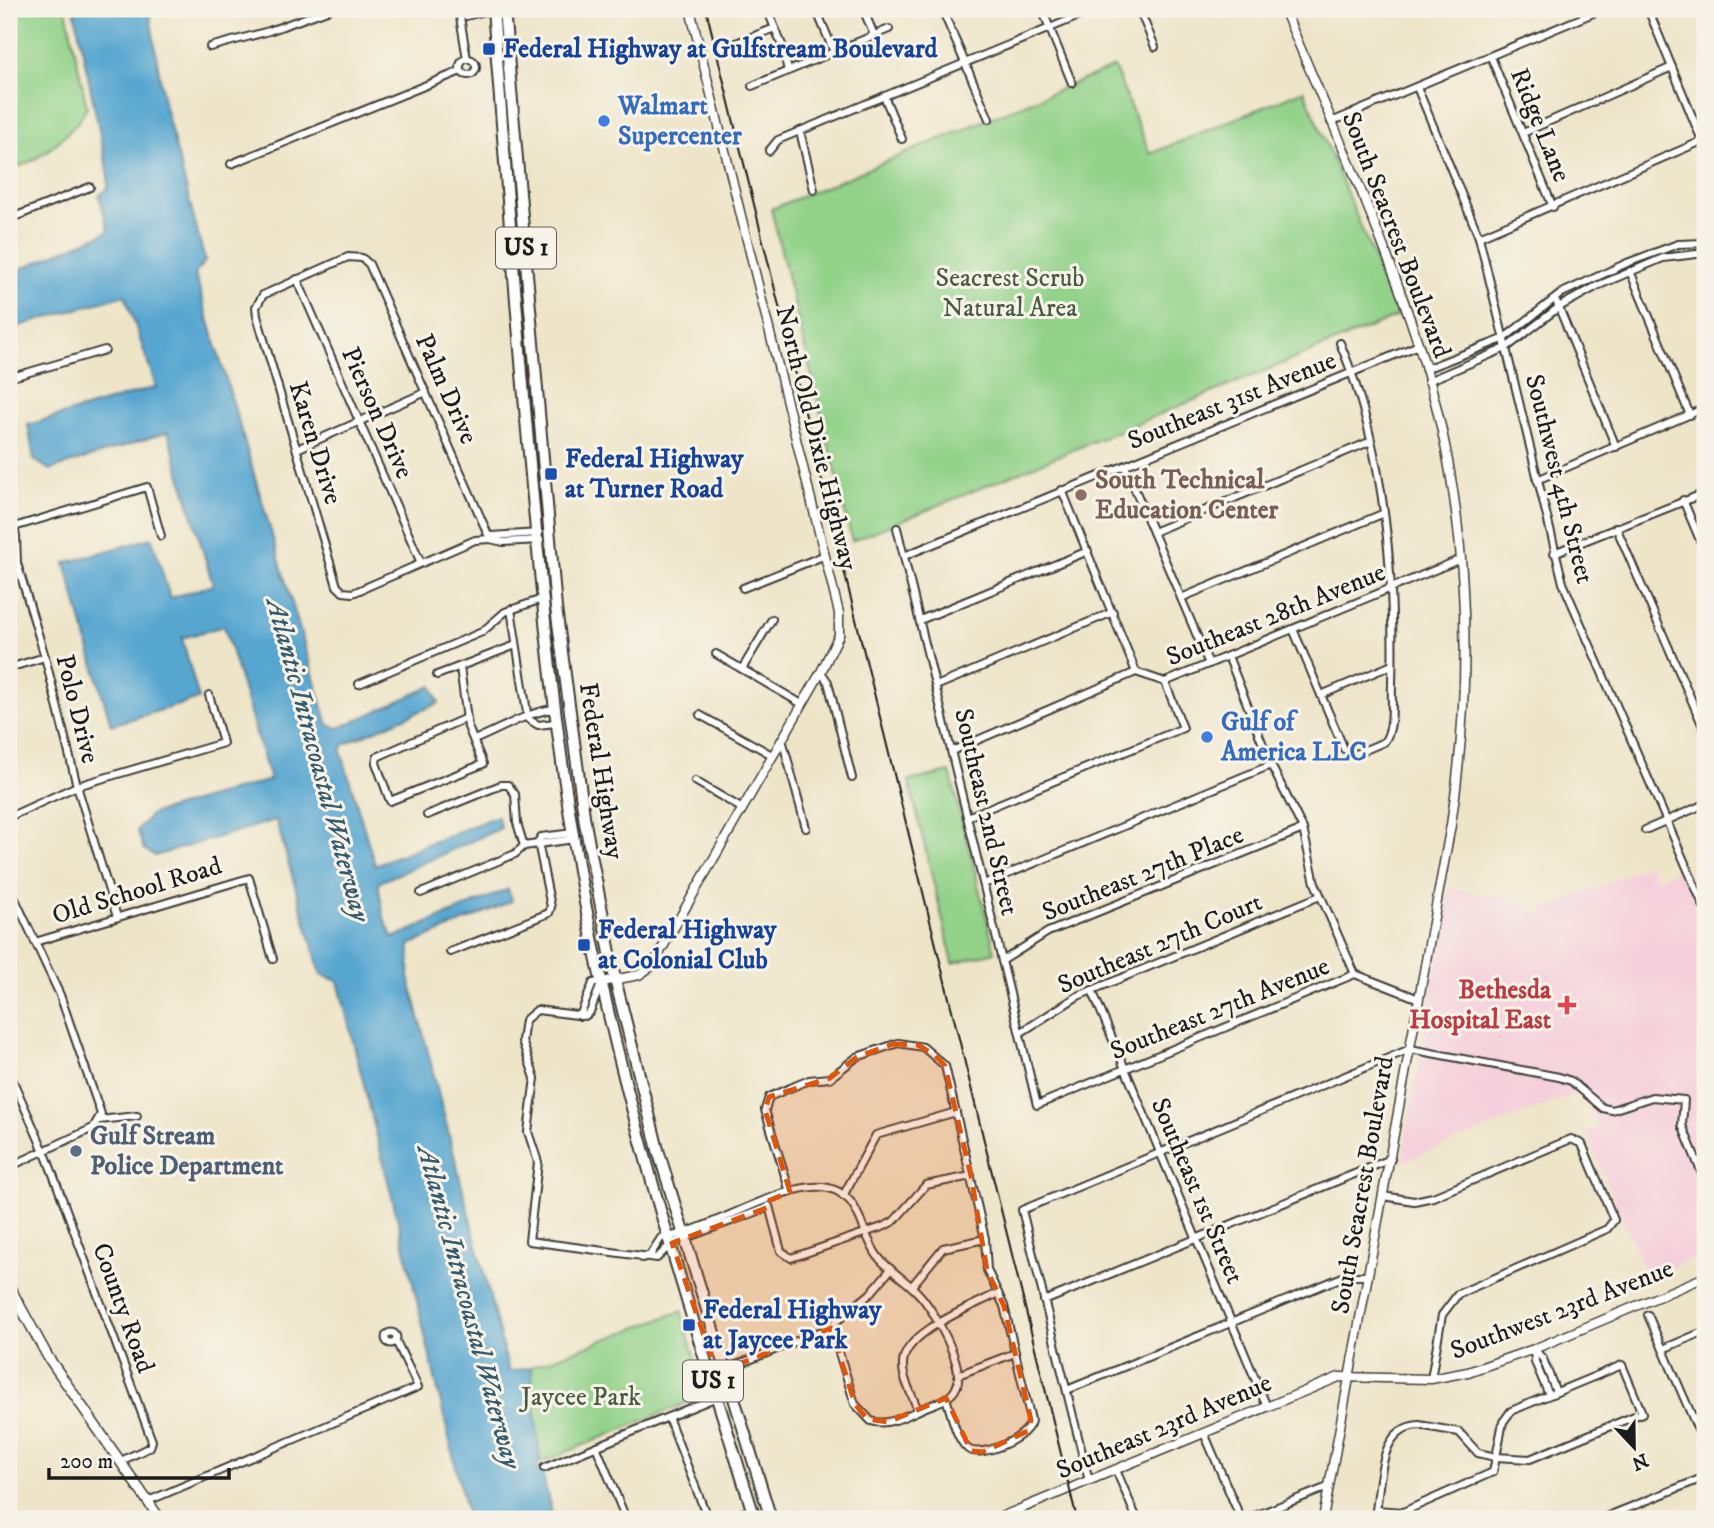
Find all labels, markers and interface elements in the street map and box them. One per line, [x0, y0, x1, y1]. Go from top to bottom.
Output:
place label: Federal Highway at Gulfstream Boulevard [503, 33, 939, 66]
marker: Federal Highway at Gulfstream Boulevard [481, 41, 497, 57]
street label: Ridge Lane [1502, 63, 1578, 187]
place label: Walmart Supercenter [617, 90, 742, 153]
street label: South Seacrest Boulevard [1334, 107, 1458, 363]
marker: Walmart Supercenter [596, 113, 612, 129]
road number: US 1 [496, 228, 556, 268]
park label: Seacrest Scrub Natural Area [936, 262, 1084, 325]
street label: North Old Dixie Highway [767, 302, 865, 574]
street label: Palm Drive [407, 329, 485, 449]
street label: Pierson Drive [333, 342, 421, 484]
street label: Southeast 31st Avenue [1123, 344, 1341, 458]
street label: Southwest 4th Street [1517, 371, 1601, 587]
street label: Karen Drive [281, 378, 349, 508]
place label: Federal Highway at Turner Road [565, 443, 744, 506]
place label: South Technical Education Center [1095, 464, 1279, 527]
marker: Federal Highway at Turner Road [543, 466, 559, 482]
marker: South Technical Education Center [1073, 487, 1089, 503]
street label: Southeast 28th Avenue [1162, 556, 1390, 674]
water label: Atlantic Intracoastal Waterway [257, 592, 378, 927]
street label: Polo Drive [48, 651, 106, 767]
street label: Federal Highway [571, 680, 631, 862]
street label: Southeast 2nd Street [946, 705, 1026, 919]
place label: Gulf of America LLC [1220, 706, 1367, 769]
marker: Gulf of America LLC [1199, 729, 1215, 745]
street label: Southeast 27th Place [1037, 819, 1249, 929]
street label: Old School Road [48, 850, 226, 932]
street label: Southeast 27th Court [1053, 886, 1267, 1002]
place label: Federal Highway at Colonial Club [598, 914, 777, 977]
marker: Federal Highway at Colonial Club [576, 937, 592, 953]
street label: Southeast 27th Avenue [1106, 950, 1334, 1068]
place label: Bethesda Hospital East [1409, 974, 1552, 1037]
marker: Bethesda Hospital East [1557, 995, 1577, 1015]
street label: South Seacrest Boulevard [1324, 1053, 1402, 1316]
street label: Southeast 1st Street [1143, 1093, 1251, 1289]
place label: Gulf Stream Police Department [90, 1120, 284, 1183]
water label: Atlantic Intracoastal Waterway [408, 1139, 529, 1474]
marker: Gulf Stream Police Department [68, 1143, 84, 1159]
street label: County Road [84, 1238, 162, 1378]
street label: Southwest 23rd Avenue [1446, 1252, 1678, 1368]
place label: Federal Highway at Jaycee Park [703, 1294, 882, 1357]
marker: Federal Highway at Jaycee Park [681, 1317, 697, 1333]
road number: US 1 [683, 1360, 743, 1401]
street label: Southeast 23rd Avenue [1051, 1367, 1277, 1487]
park label: Jaycee Park [519, 1381, 641, 1414]
north arrow [1598, 1412, 1668, 1482]
scale bar [49, 1437, 229, 1481]
text: N [1628, 1448, 1651, 1475]
text: 200 m [60, 1449, 113, 1475]

